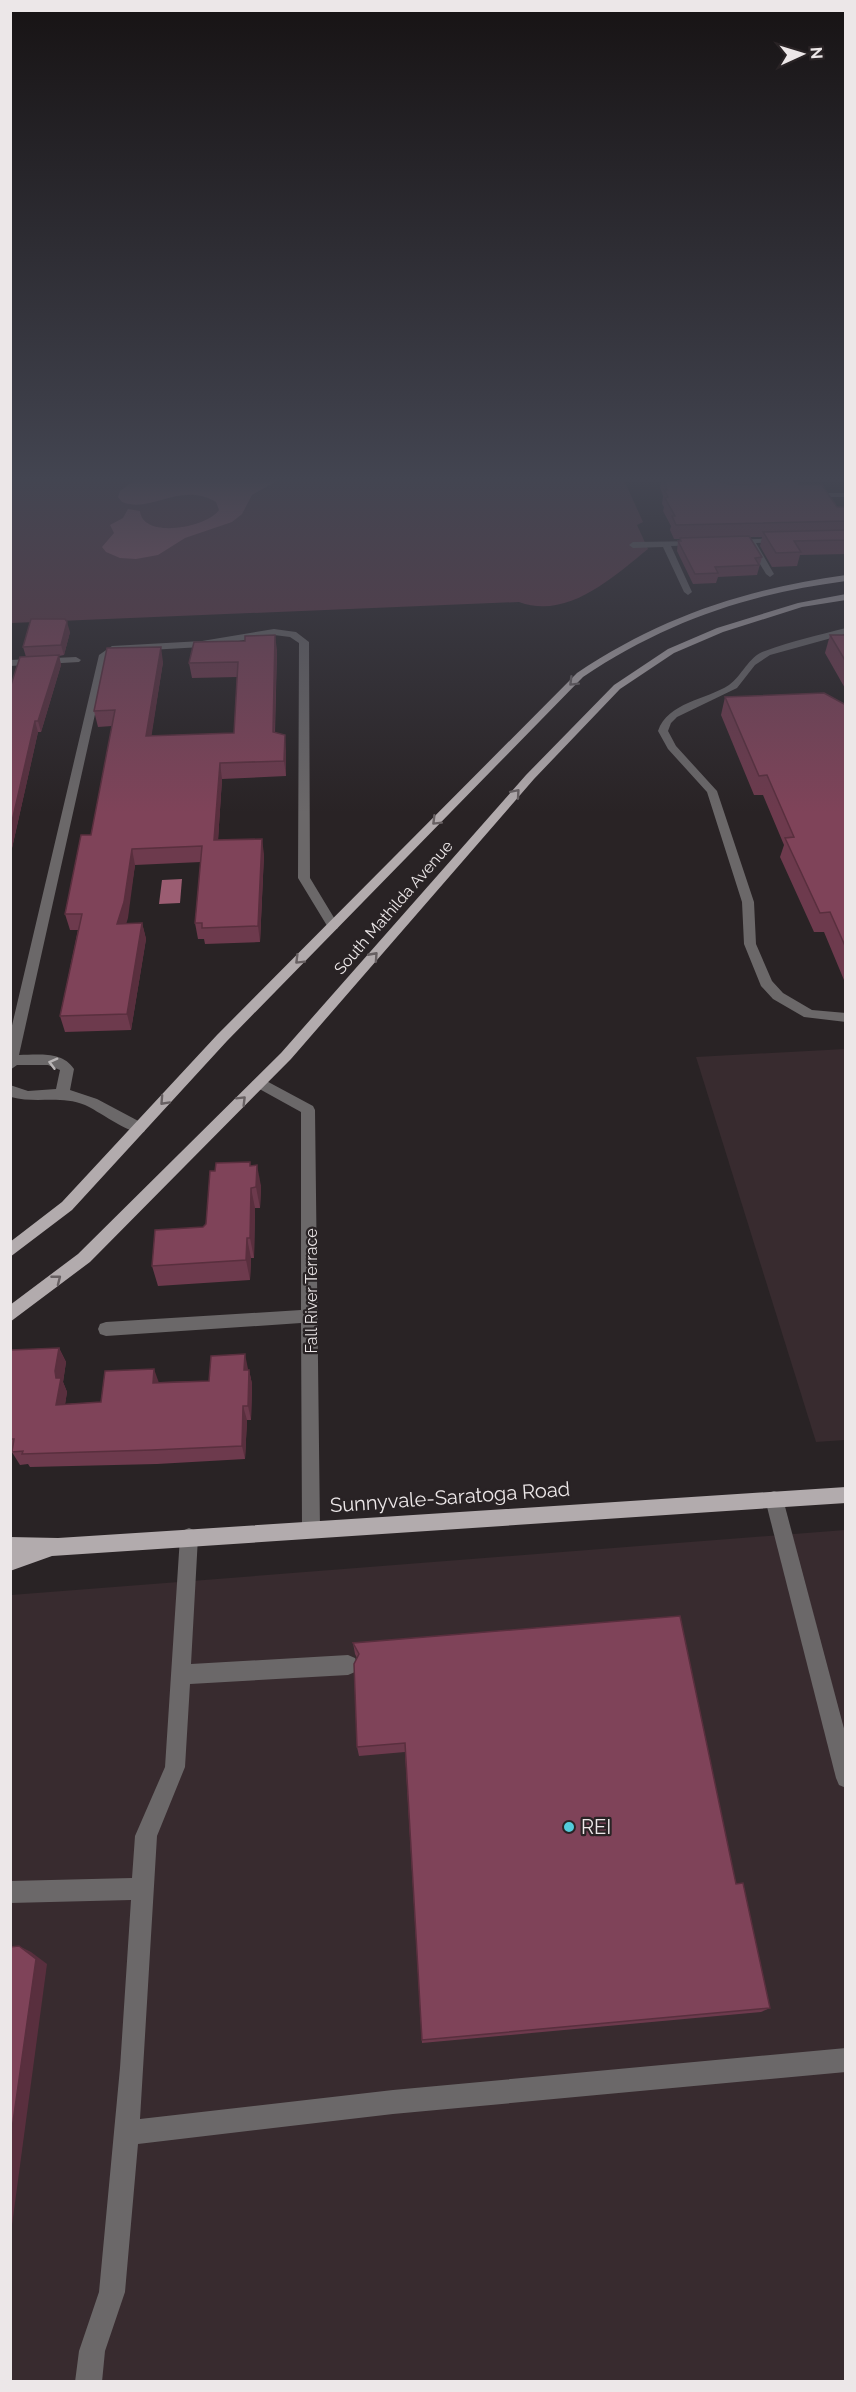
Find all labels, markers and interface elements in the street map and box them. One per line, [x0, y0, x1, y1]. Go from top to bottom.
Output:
north arrow [772, 24, 832, 84]
text: N [807, 46, 826, 60]
one-way arrow [569, 676, 580, 686]
one-way arrow [509, 789, 520, 800]
one-way arrow [432, 815, 443, 825]
street label: South Mathilda Avenue [330, 837, 457, 978]
one-way arrow [367, 952, 378, 963]
one-way arrow [296, 953, 307, 964]
one-way arrow [48, 1057, 58, 1070]
one-way arrow [160, 1094, 171, 1104]
one-way arrow [234, 1096, 245, 1107]
street label: Fall River Terrace [302, 1228, 321, 1354]
one-way arrow [50, 1276, 61, 1287]
street label: Sunnyvale-Saratoga Road [329, 1477, 571, 1517]
place label: REI [581, 1815, 611, 1839]
marker: REI [562, 1820, 576, 1834]

